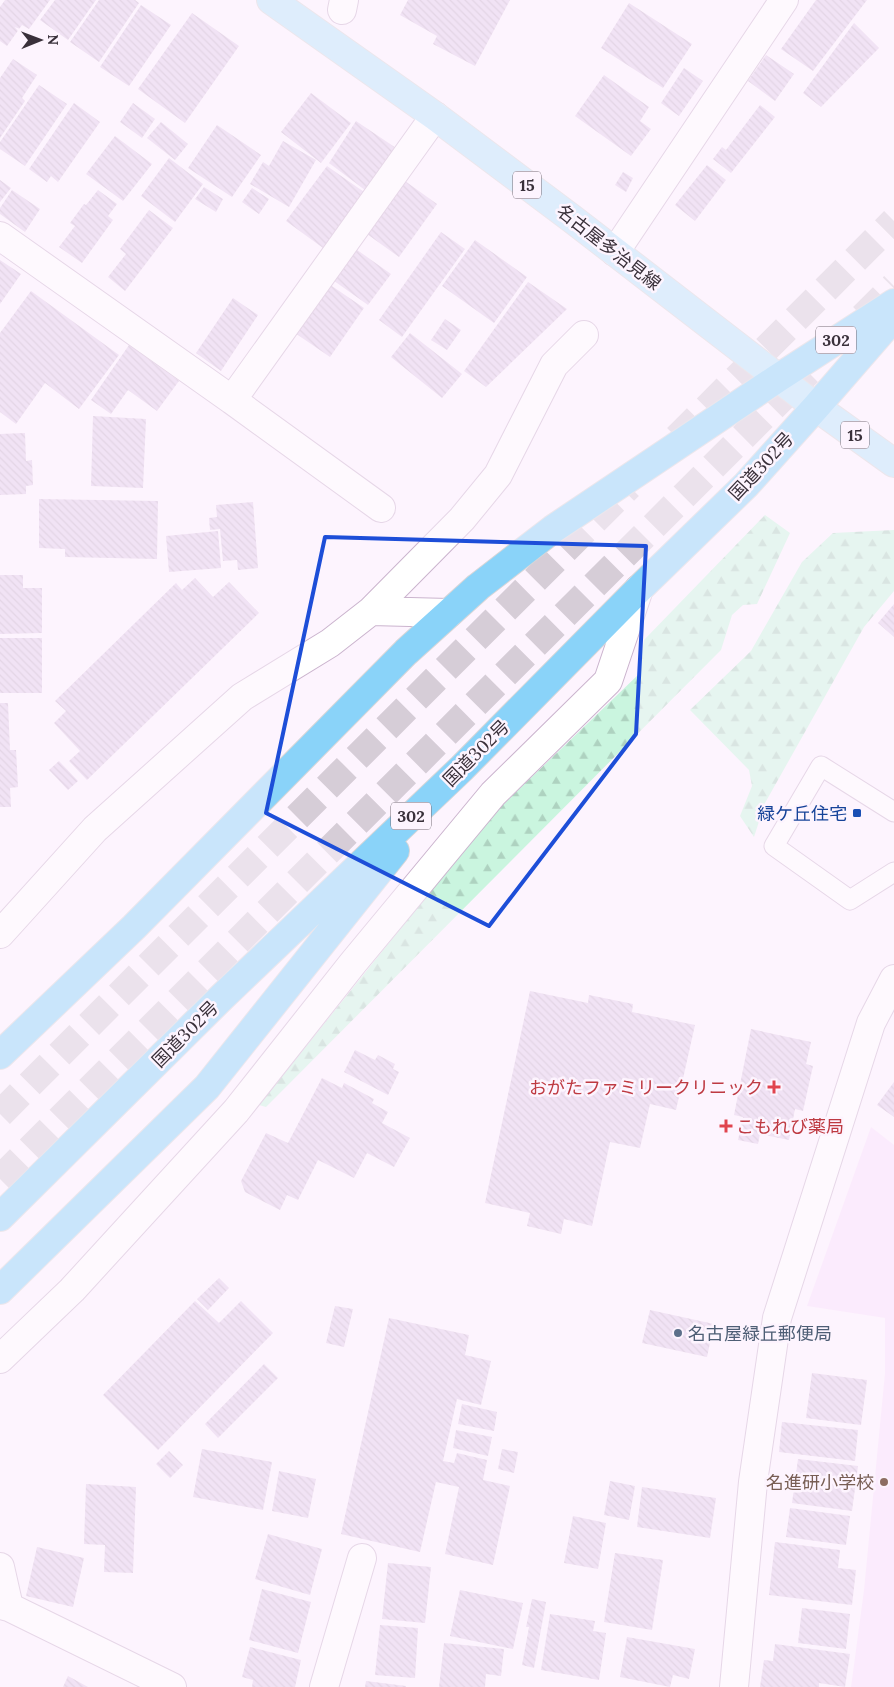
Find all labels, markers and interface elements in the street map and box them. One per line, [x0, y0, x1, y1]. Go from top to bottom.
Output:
north arrow [15, 15, 65, 65]
text: N [44, 34, 62, 46]
road number: 15 [513, 172, 541, 198]
street label: 名古屋多治見線 [552, 199, 666, 295]
road number: 302 [816, 326, 856, 354]
road number: 15 [841, 422, 869, 448]
street label: 国道302号 [724, 427, 798, 505]
street label: 国道302号 [438, 715, 514, 791]
road number: 302 [391, 802, 431, 829]
place label: 緑ケ丘住宅 [757, 802, 847, 825]
marker: 緑ケ丘住宅 [851, 807, 863, 819]
street label: 国道302号 [147, 996, 223, 1072]
place label: おがたファミリークリニック [529, 1076, 763, 1099]
marker: おがたファミリークリニック [767, 1080, 781, 1094]
place label: こもれび薬局 [736, 1115, 844, 1138]
marker: こもれび薬局 [720, 1120, 732, 1132]
place label: 名古屋緑丘郵便局 [688, 1322, 832, 1345]
marker: 名古屋緑丘郵便局 [672, 1327, 684, 1339]
place label: 名進研小学校 [766, 1471, 874, 1494]
marker: 名進研小学校 [878, 1476, 890, 1488]

